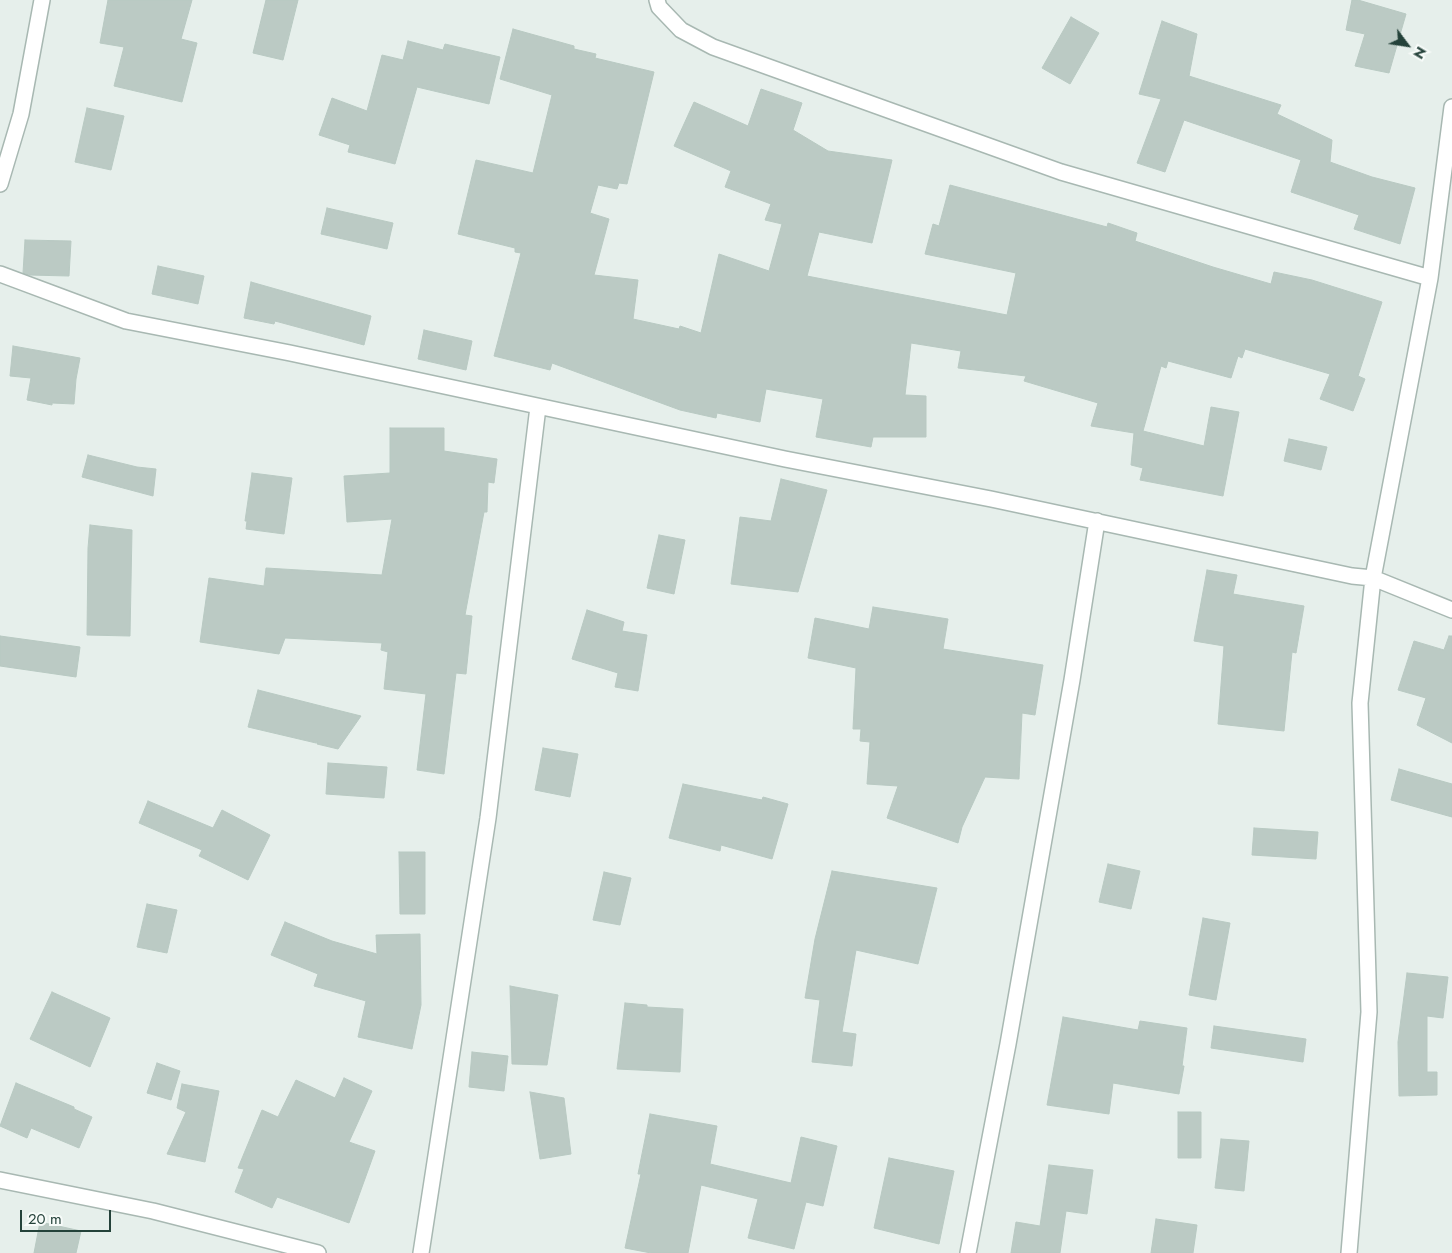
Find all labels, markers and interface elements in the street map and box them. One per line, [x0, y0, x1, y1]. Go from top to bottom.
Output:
north arrow [1382, 20, 1432, 70]
text: N [1408, 43, 1431, 63]
scale bar [22, 1200, 114, 1232]
text: 20 m [28, 1208, 62, 1230]

